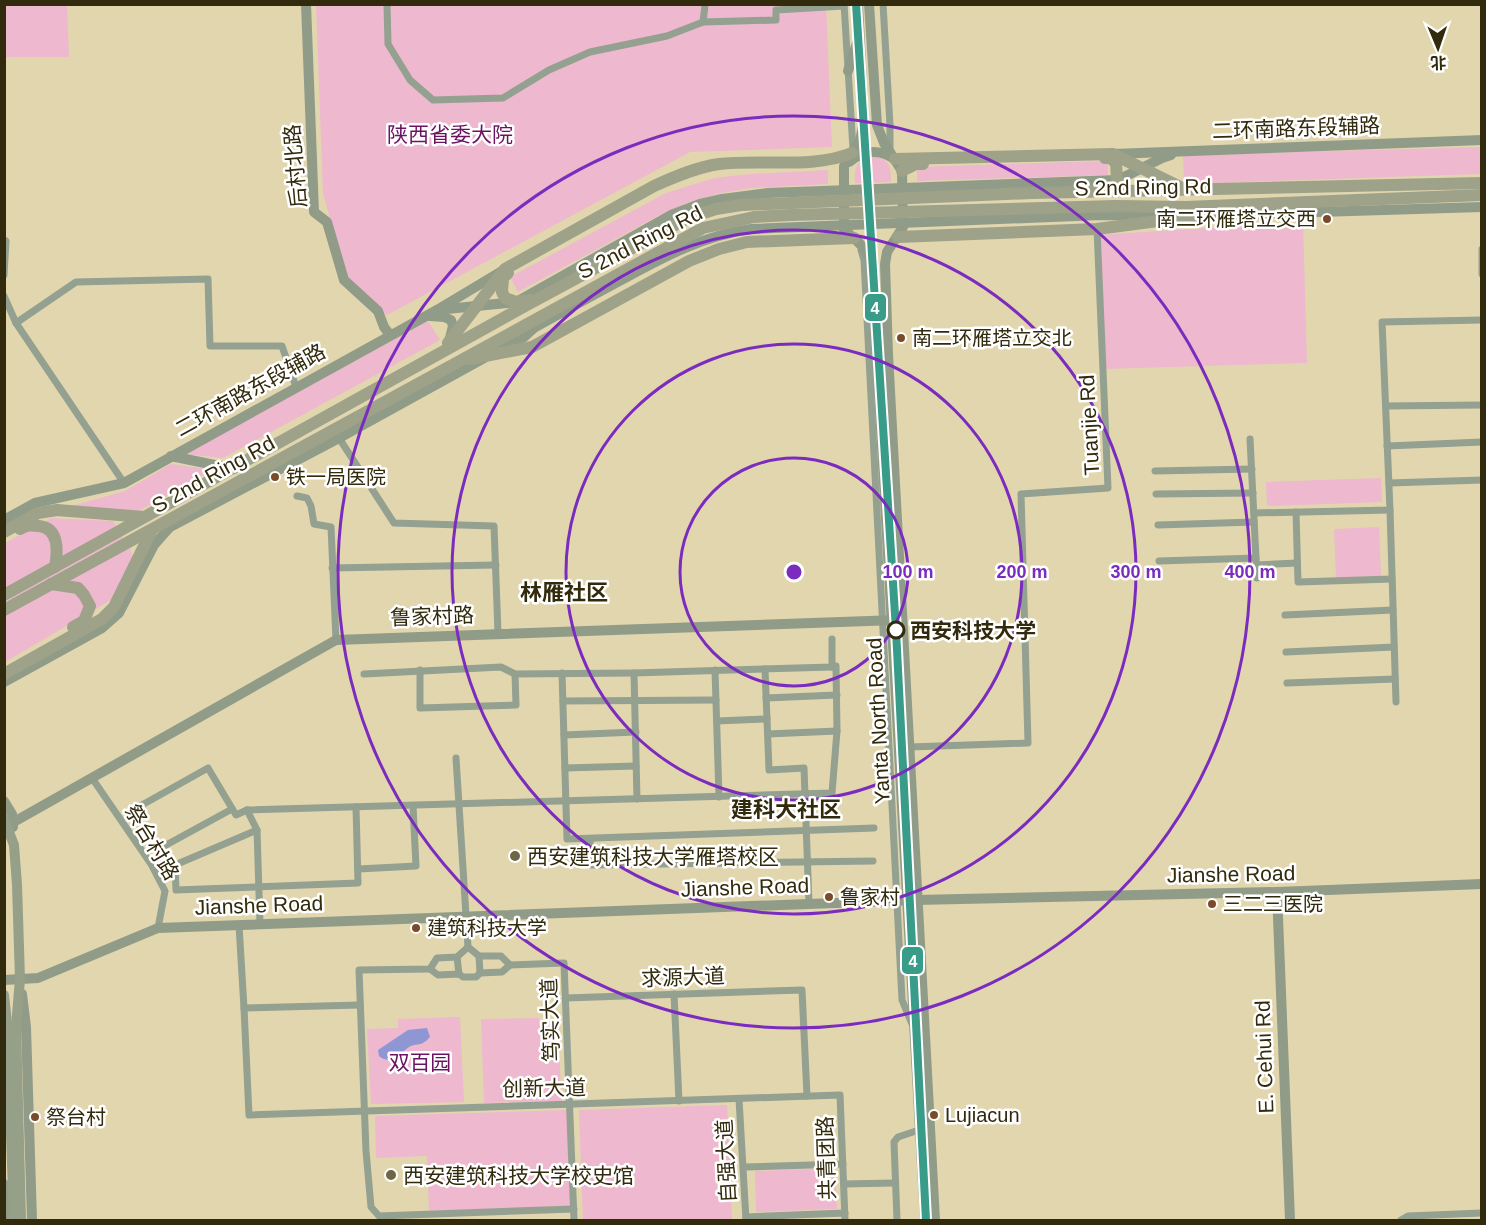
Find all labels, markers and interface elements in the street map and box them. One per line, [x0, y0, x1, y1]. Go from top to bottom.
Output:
north arrow [1408, 18, 1468, 78]
text: 北 [1430, 54, 1447, 71]
street label: 二环南路东段辅路 [1212, 114, 1380, 142]
street label: 后村北路 [280, 123, 310, 209]
park label: 陕西省委大院 [387, 123, 513, 146]
street label: S 2nd Ring Rd [1075, 174, 1211, 200]
street label: S 2nd Ring Rd [574, 201, 706, 283]
place label: 南二环雁塔立交西 [1156, 208, 1316, 230]
marker: 南二环雁塔立交西 [1321, 213, 1333, 225]
line badge: 4 [864, 293, 887, 322]
text: 4 [871, 300, 880, 317]
place label: 南二环雁塔立交北 [912, 327, 1072, 349]
marker: 南二环雁塔立交北 [895, 332, 907, 344]
street label: 二环南路东段辅路 [171, 339, 329, 441]
street label: Tuanjie Rd [1075, 374, 1103, 476]
street label: S 2nd Ring Rd [148, 431, 278, 517]
place label: 铁一局医院 [286, 466, 386, 488]
marker: 铁一局医院 [269, 471, 281, 483]
centre of rings [784, 562, 804, 582]
text: 100 m [882, 562, 934, 582]
text: 200 m [996, 562, 1048, 582]
text: 300 m [1110, 562, 1162, 582]
text: 400 m [1224, 562, 1276, 582]
district label: 林雁社区 [520, 580, 608, 605]
street label: 鲁家村路 [390, 603, 474, 629]
place label: 西安科技大学 [910, 619, 1036, 642]
marker: 西安科技大学 [887, 621, 905, 639]
street label: Yanta North Road [862, 637, 894, 805]
district label: 建科大社区 [731, 797, 841, 822]
street label: 祭台村路 [121, 800, 183, 884]
place label: 西安建筑科技大学雁塔校区 [527, 845, 779, 868]
marker: 西安建筑科技大学雁塔校区 [508, 849, 522, 863]
street label: Jianshe Road [1167, 861, 1295, 887]
street label: Jianshe Road [680, 873, 810, 901]
place label: 鲁家村 [840, 886, 900, 908]
street label: Jianshe Road [194, 891, 324, 919]
marker: 鲁家村 [823, 891, 835, 903]
place label: 三二三医院 [1223, 893, 1323, 915]
marker: 三二三医院 [1206, 898, 1218, 910]
place label: 建筑科技大学 [427, 917, 547, 939]
marker: 建筑科技大学 [410, 922, 422, 934]
line badge: 4 [901, 946, 924, 975]
text: 4 [909, 953, 918, 970]
street label: 求源大道 [641, 964, 725, 990]
street label: 笃实大道 [537, 978, 563, 1062]
street label: E. Cehui Rd [1251, 1000, 1277, 1114]
park label: 双百园 [389, 1051, 452, 1074]
street label: 创新大道 [502, 1076, 586, 1100]
place label: Lujiacun [945, 1104, 1020, 1126]
place label: 祭台村 [46, 1106, 106, 1128]
marker: Lujiacun [928, 1109, 940, 1121]
marker: 祭台村 [29, 1111, 41, 1123]
street label: 共青团路 [813, 1116, 839, 1200]
street label: 自强大道 [712, 1118, 740, 1204]
place label: 西安建筑科技大学校史馆 [403, 1164, 634, 1187]
marker: 西安建筑科技大学校史馆 [384, 1168, 398, 1182]

